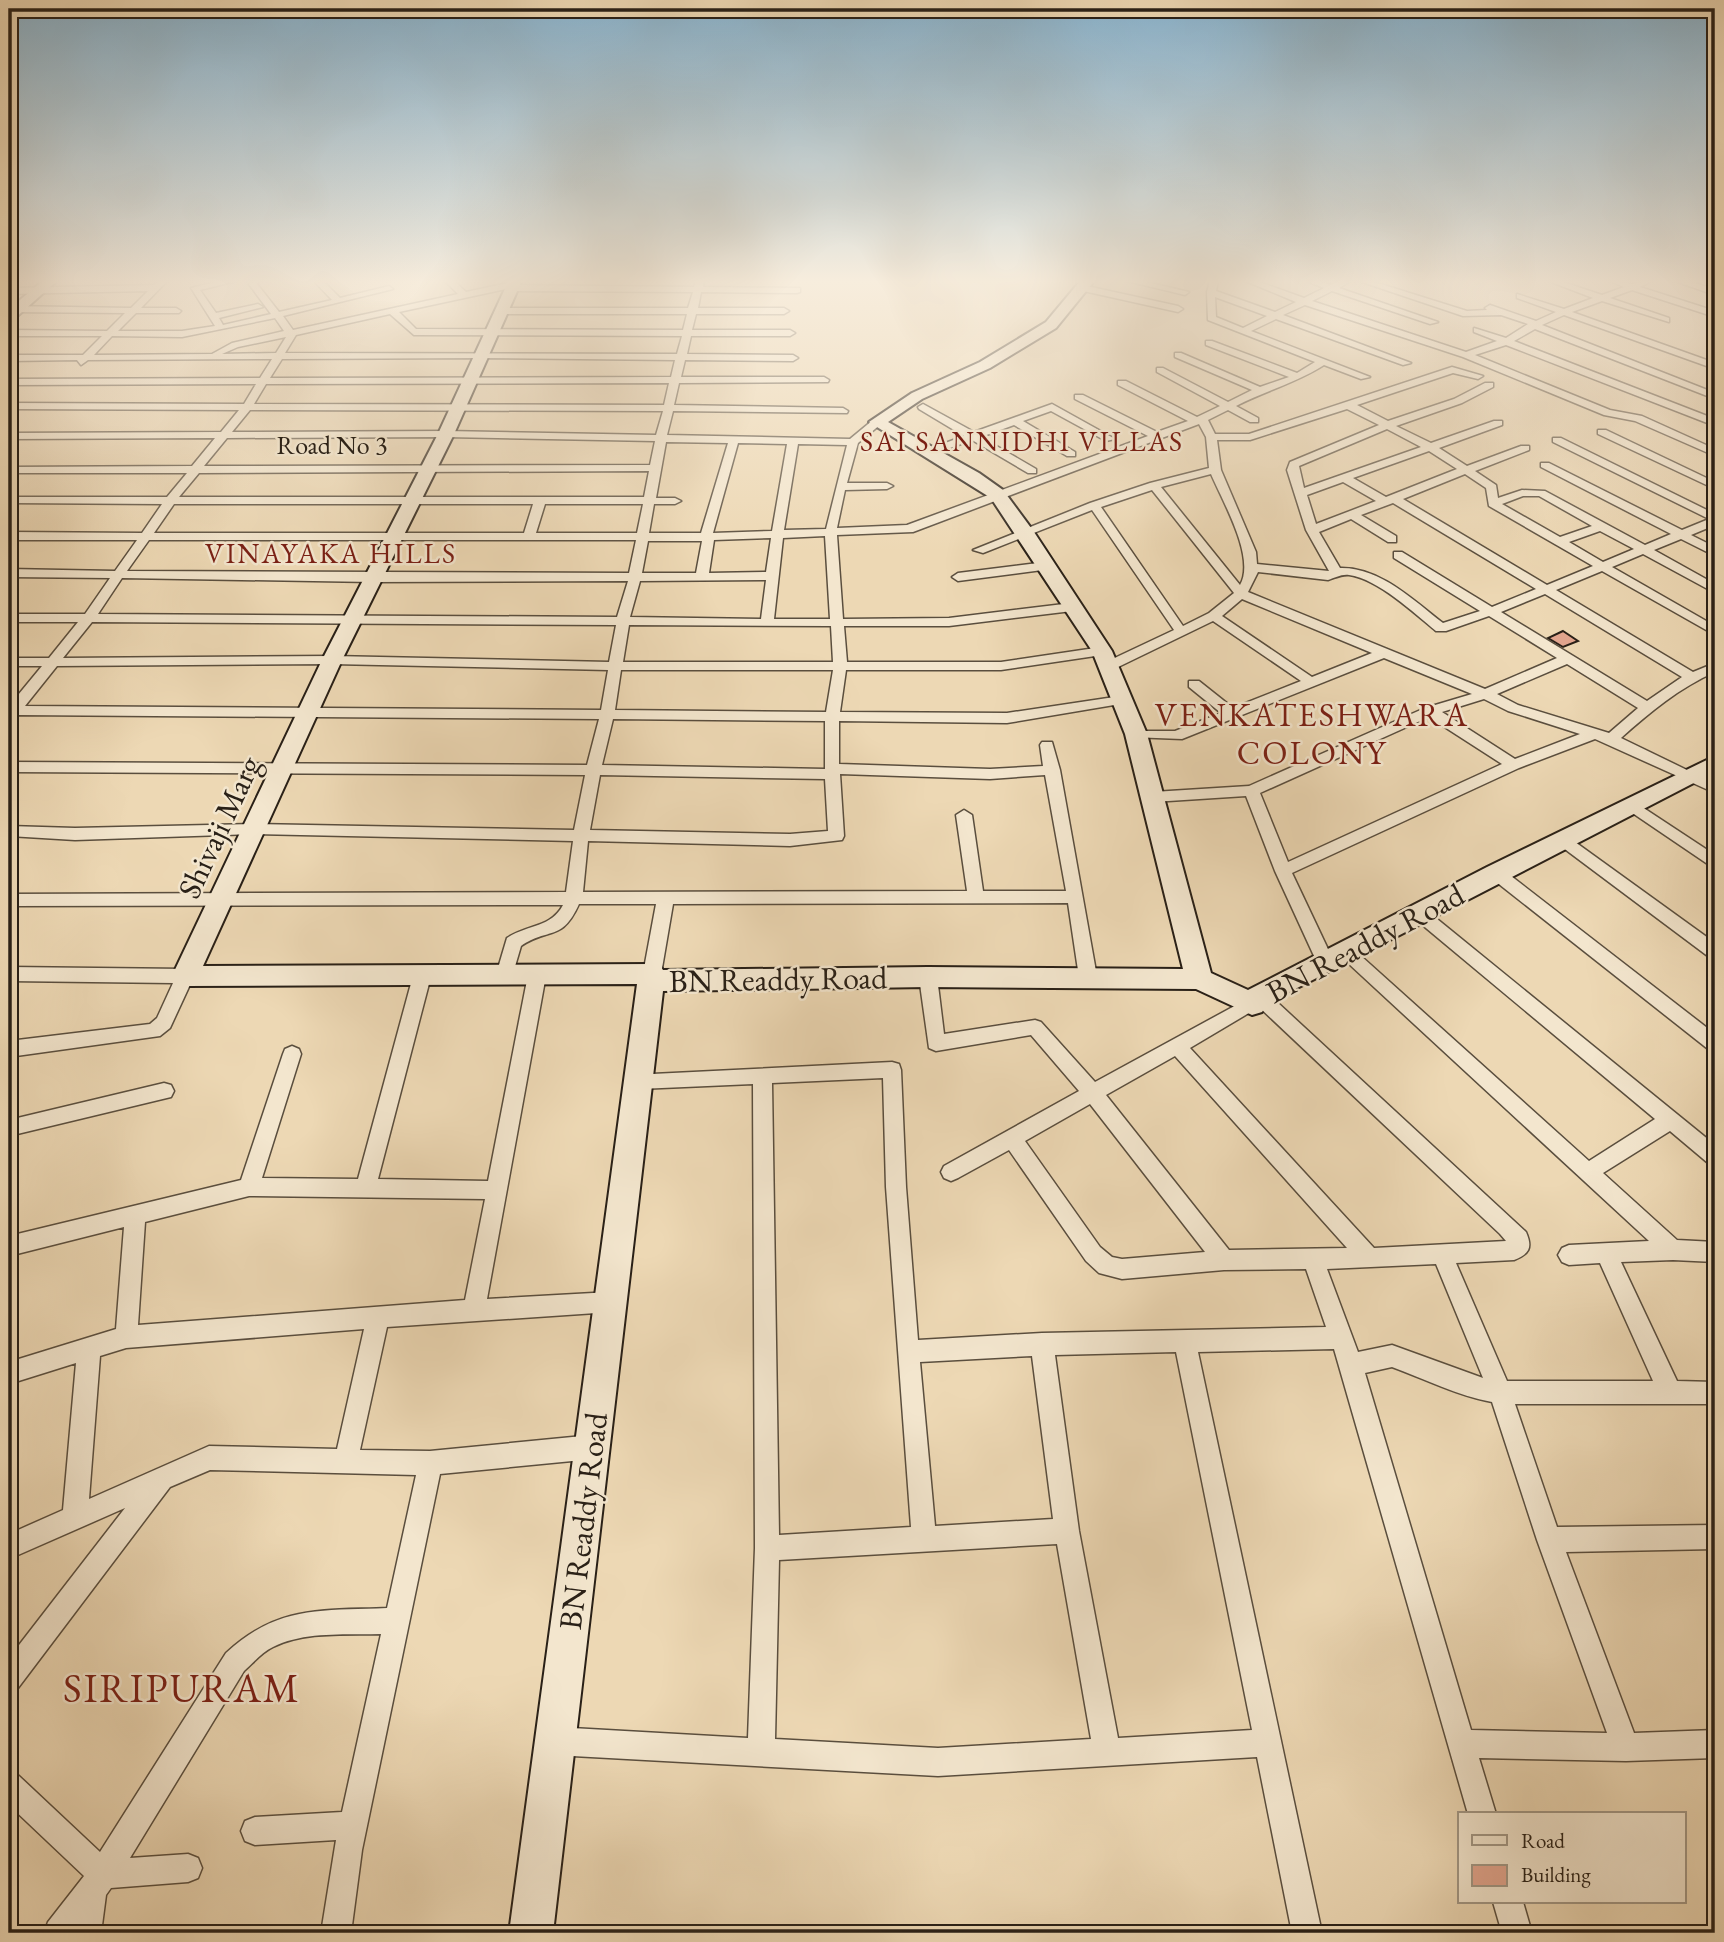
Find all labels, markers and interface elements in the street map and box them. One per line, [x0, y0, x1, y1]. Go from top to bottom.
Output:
district label: SAI SANNIDHI VILLAS [860, 423, 1184, 459]
street label: Road No 3 [277, 428, 387, 462]
district label: VINAYAKA HILLS [205, 535, 457, 571]
district label: VENKATESHWARA COLONY [1155, 693, 1469, 774]
street label: Shivaji Marg [168, 748, 271, 905]
street label: BN Readdy Road [1259, 873, 1472, 1013]
street label: BN Readdy Road [668, 956, 888, 1002]
street label: BN Readdy Road [549, 1409, 617, 1632]
district label: SIRIPURAM [63, 1662, 301, 1714]
legend [1458, 1812, 1686, 1904]
text: Road [1521, 1827, 1565, 1854]
text: Building [1521, 1861, 1591, 1888]

